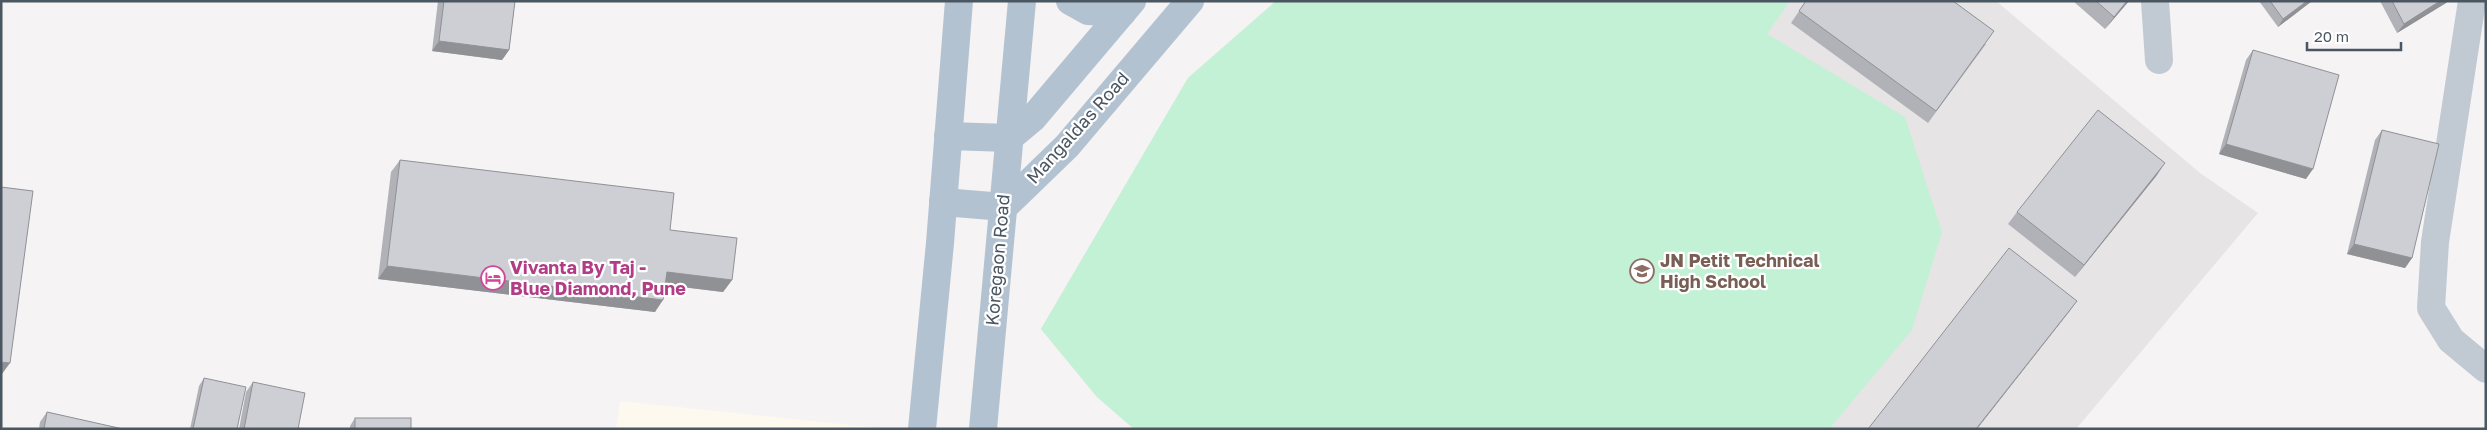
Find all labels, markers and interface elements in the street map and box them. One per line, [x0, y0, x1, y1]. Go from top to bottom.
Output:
scale bar [2307, 20, 2401, 52]
text: 20 m [2314, 27, 2349, 45]
street label: Mangaldas Road [1021, 67, 1133, 188]
street label: Koregaon Road [980, 193, 1014, 327]
place label: JN Petit Technical High School [1660, 249, 1819, 292]
place label: Vivanta By Taj - Blue Diamond, Pune [510, 256, 686, 299]
school or university icon: JN Petit Technical High School [1629, 258, 1655, 284]
hotel icon: Vivanta By Taj - Blue Diamond, Pune [480, 265, 506, 291]

